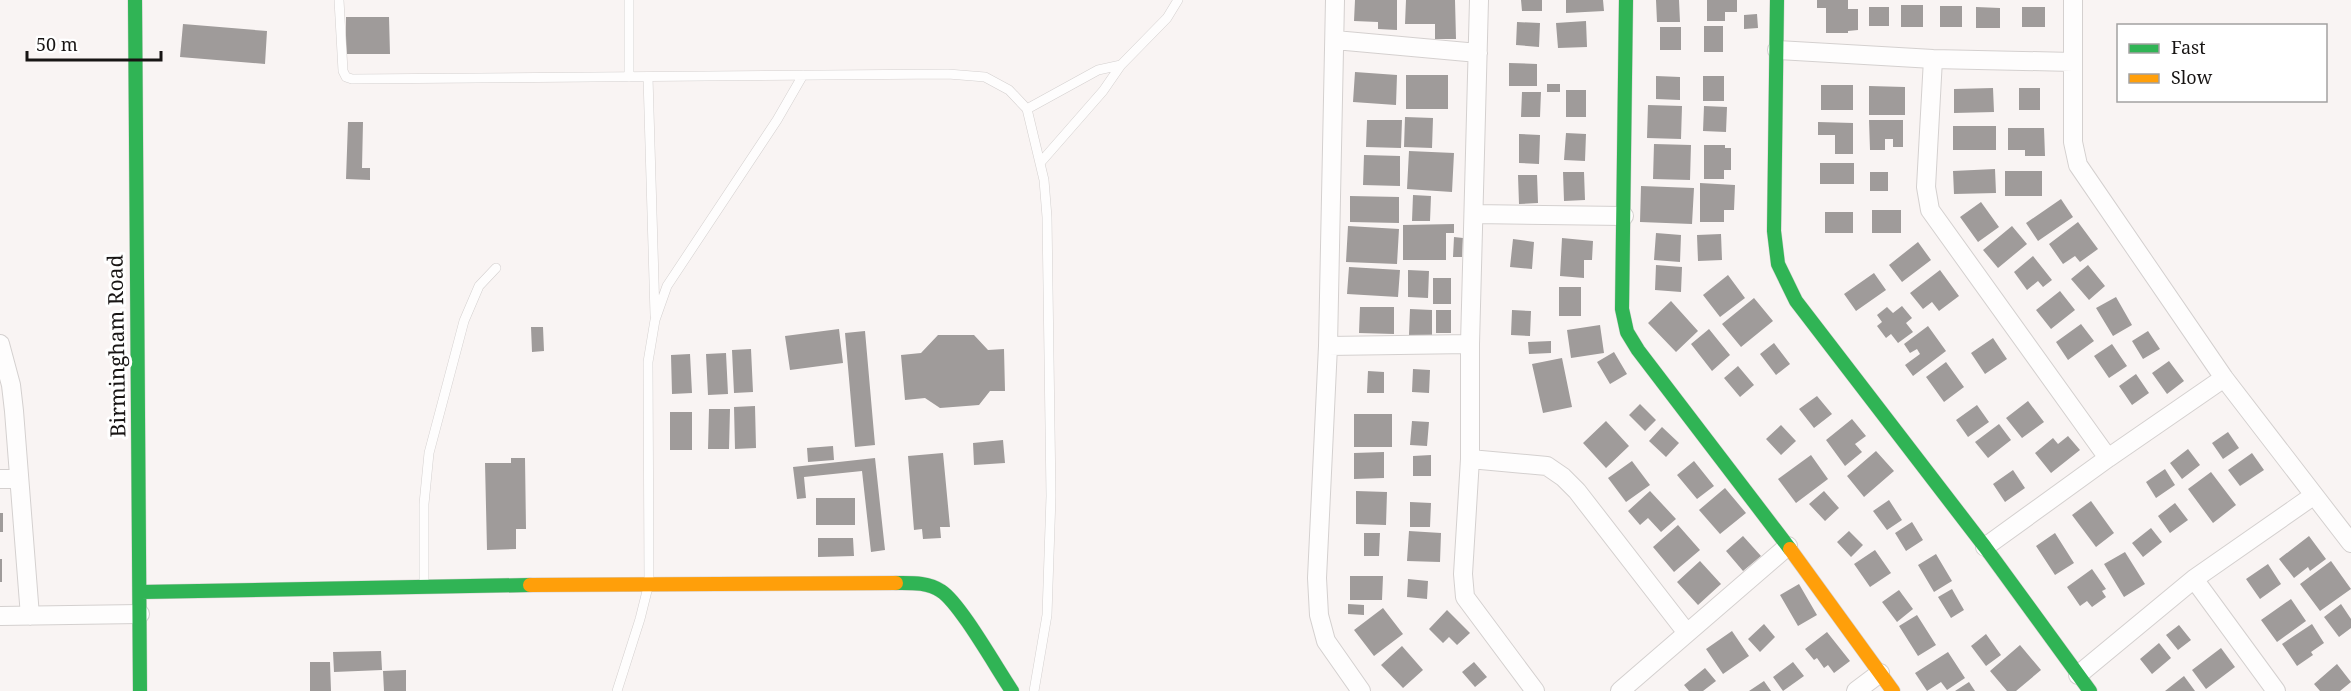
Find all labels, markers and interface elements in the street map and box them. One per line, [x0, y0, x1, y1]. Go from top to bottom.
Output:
scale bar [27, 24, 160, 62]
legend [2117, 24, 2327, 102]
text: 50 m [36, 32, 78, 56]
text: Fast [2171, 35, 2206, 59]
text: Slow [2171, 65, 2213, 89]
street label: Birmingham Road [100, 254, 132, 438]

